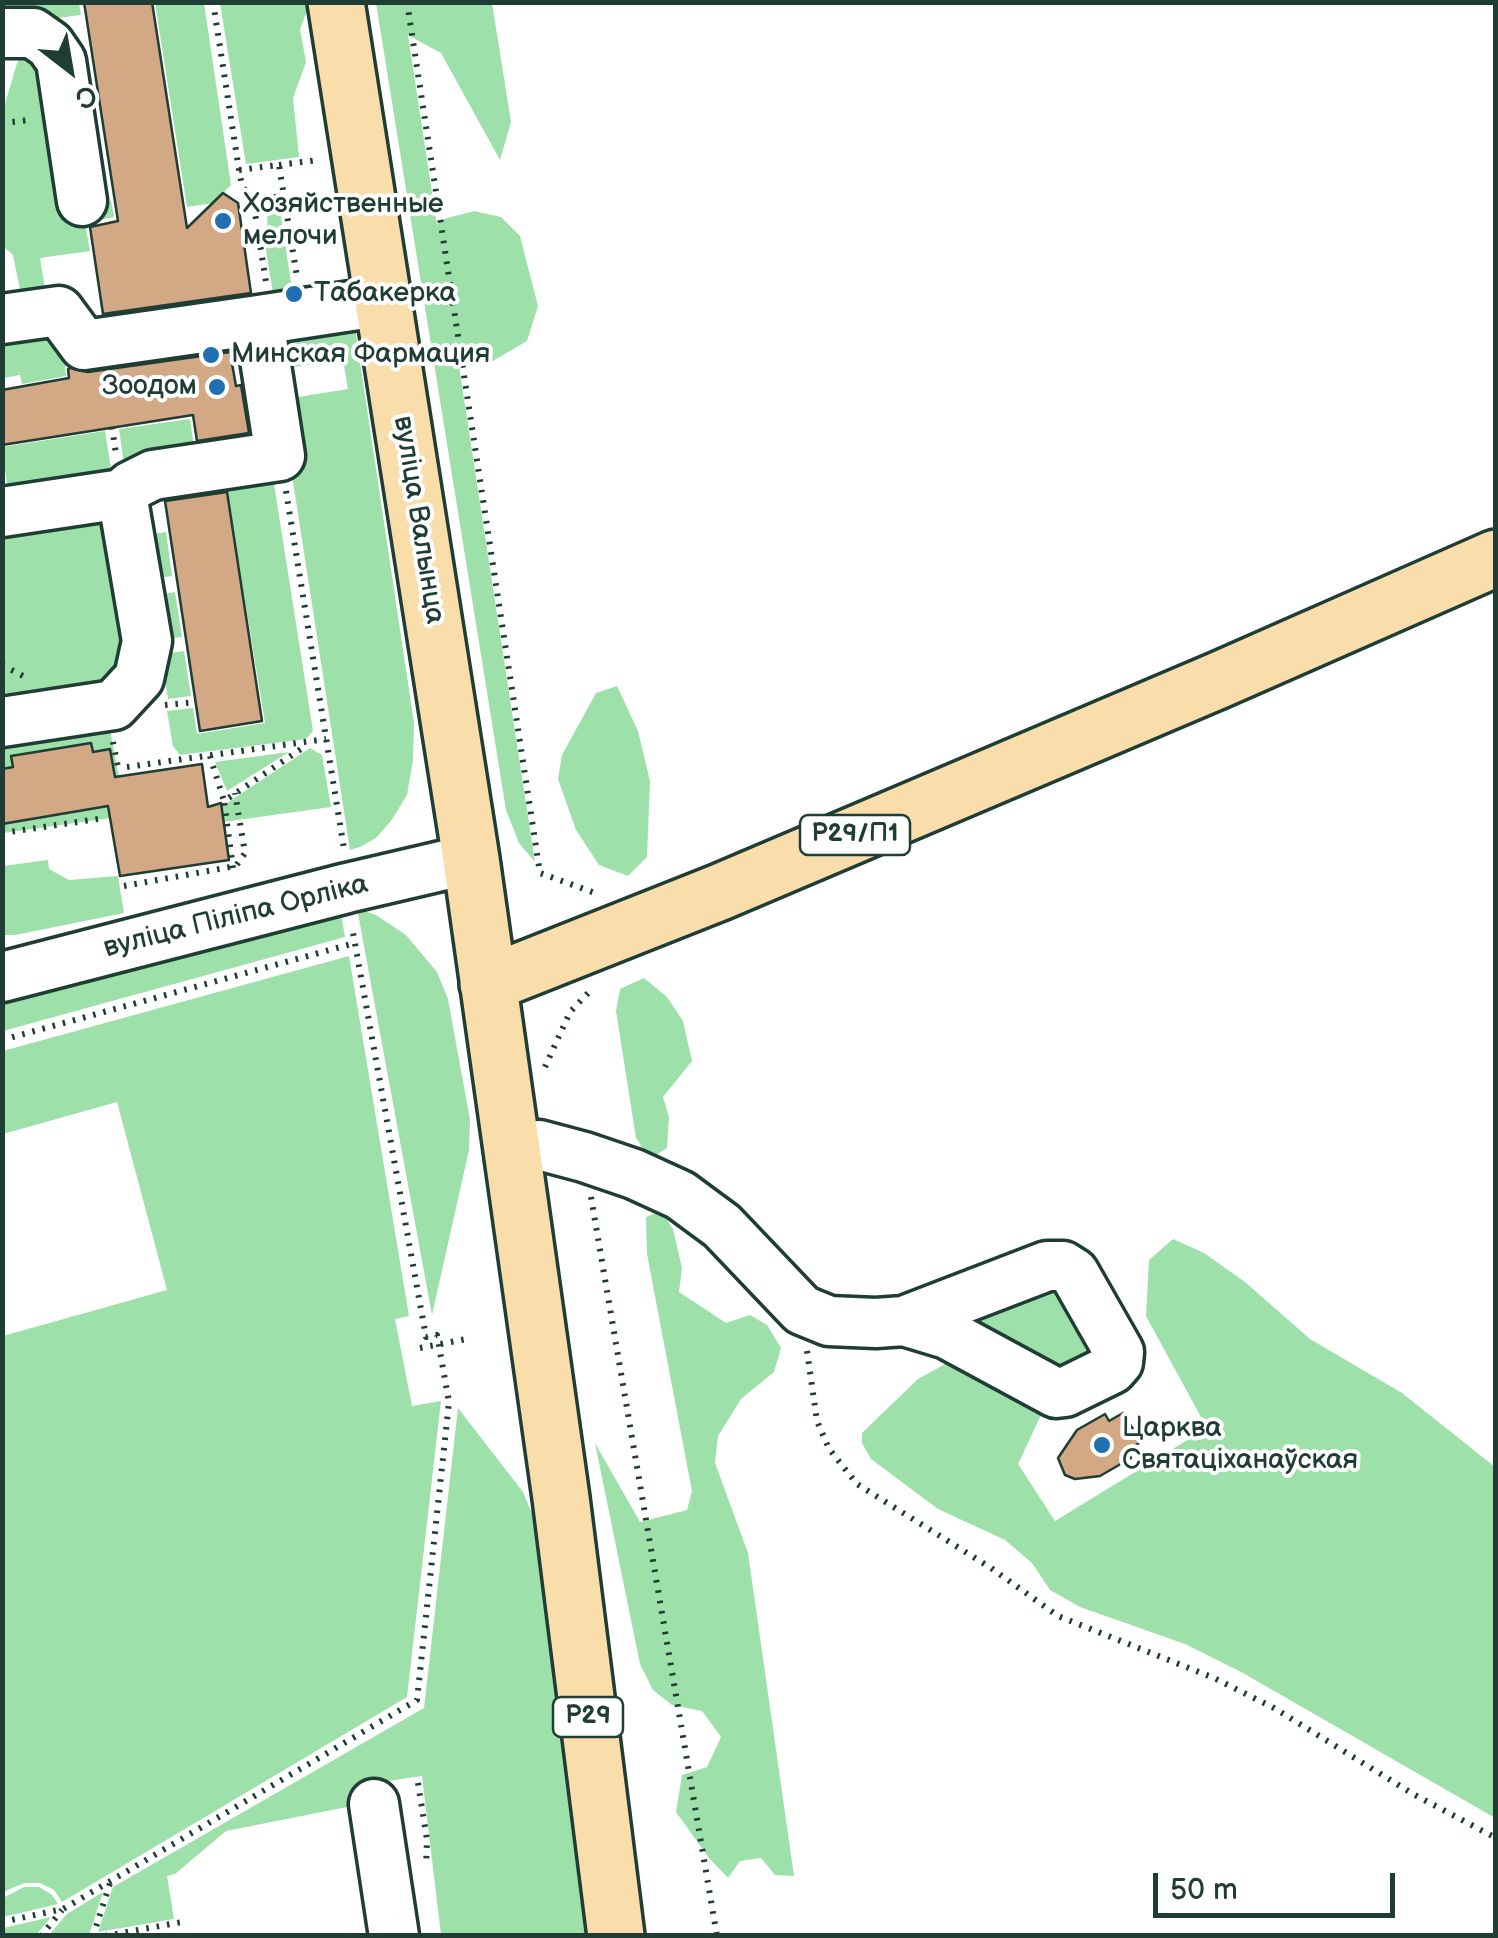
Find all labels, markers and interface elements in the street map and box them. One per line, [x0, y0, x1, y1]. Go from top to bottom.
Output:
north arrow [20, 20, 120, 120]
text: С [69, 77, 103, 115]
place label: Хозяйственные мелочи [243, 188, 444, 254]
marker: Хозяйственные мелочи [212, 210, 234, 232]
place label: Табакерка [314, 277, 456, 311]
marker: Табакерка [283, 283, 305, 305]
place label: Минская Фармация [231, 338, 490, 372]
marker: Минская Фармация [200, 344, 222, 366]
place label: Зоодом [102, 370, 197, 404]
marker: Зоодом [206, 376, 228, 398]
street label: вуліца Валынца [385, 414, 451, 626]
road number: Р29/П1 [800, 815, 910, 855]
street label: вуліца Піліпа Орліка [100, 868, 372, 966]
place label: Царква Святаціханаўская [1122, 1412, 1358, 1478]
marker: Царква Святаціханаўская [1091, 1434, 1113, 1456]
road number: Р29 [553, 1697, 623, 1737]
scale bar [1158, 1853, 1400, 1915]
text: 50 m [1170, 1872, 1238, 1908]

